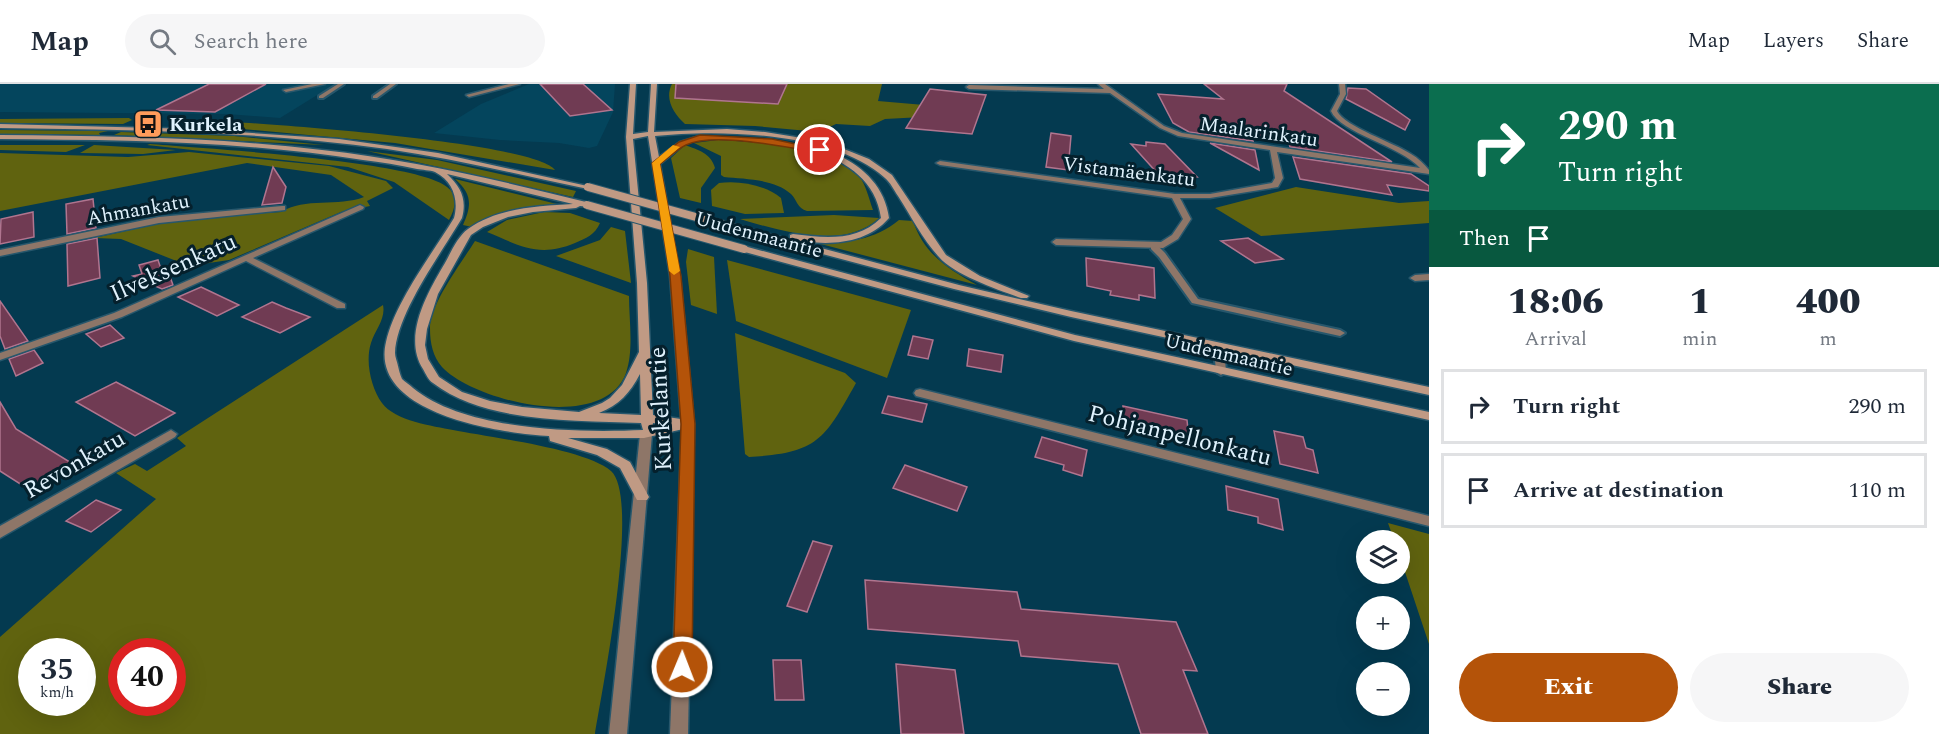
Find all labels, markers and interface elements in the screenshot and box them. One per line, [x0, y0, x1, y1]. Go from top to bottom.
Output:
search box [125, 14, 545, 68]
text: Map [30, 20, 89, 63]
icon: search [146, 25, 179, 58]
text: Search here [194, 25, 308, 58]
text: Map [1688, 25, 1730, 57]
text: Layers [1763, 25, 1824, 57]
text: Share [1857, 25, 1909, 57]
text: 290 m [1558, 95, 1677, 158]
bus stop icon: Kurkela [132, 108, 164, 140]
icon: right [1459, 108, 1537, 186]
street label: Maalarinkatu [1198, 109, 1320, 155]
place label: Kurkela [169, 110, 243, 140]
pin [794, 124, 845, 175]
icon: arrive [803, 133, 836, 166]
street label: Vistamäenkatu [1061, 149, 1197, 195]
text: Turn right [1558, 152, 1683, 194]
street label: Ahmankatu [84, 186, 192, 234]
street label: Uudenmaantie [692, 204, 826, 266]
text: Then [1459, 222, 1510, 255]
icon: arrive [1522, 222, 1555, 255]
street label: Ilveksenkatu [104, 224, 242, 312]
text: 18:06 [1507, 275, 1604, 330]
text: 1 [1689, 275, 1711, 330]
text: 400 [1796, 275, 1861, 330]
text: Arrival [1525, 324, 1587, 354]
text: min [1682, 324, 1717, 354]
text: m [1820, 324, 1837, 354]
street label: Uudenmaantie [1162, 326, 1296, 384]
street label: Kurkelantie [640, 346, 682, 472]
icon: right [1462, 390, 1495, 423]
text: Turn right [1513, 390, 1620, 423]
text: 290 m [1849, 390, 1906, 423]
street label: Pohjanpellonkatu [1084, 396, 1275, 476]
street label: Revonkatu [17, 421, 132, 509]
icon: arrive [1462, 474, 1495, 507]
text: Arrive at destination [1513, 474, 1724, 507]
text: 110 m [1849, 474, 1906, 507]
map controls [1356, 530, 1410, 716]
button: layers [1356, 530, 1410, 584]
button: + [1356, 596, 1410, 650]
position arrow [650, 635, 714, 699]
speed limit sign: 40 [108, 638, 186, 716]
text: 35 [40, 647, 74, 693]
button: Exit [1459, 653, 1678, 722]
button: Share [1690, 653, 1909, 722]
button: − [1356, 662, 1410, 716]
text: km/h [40, 681, 74, 704]

